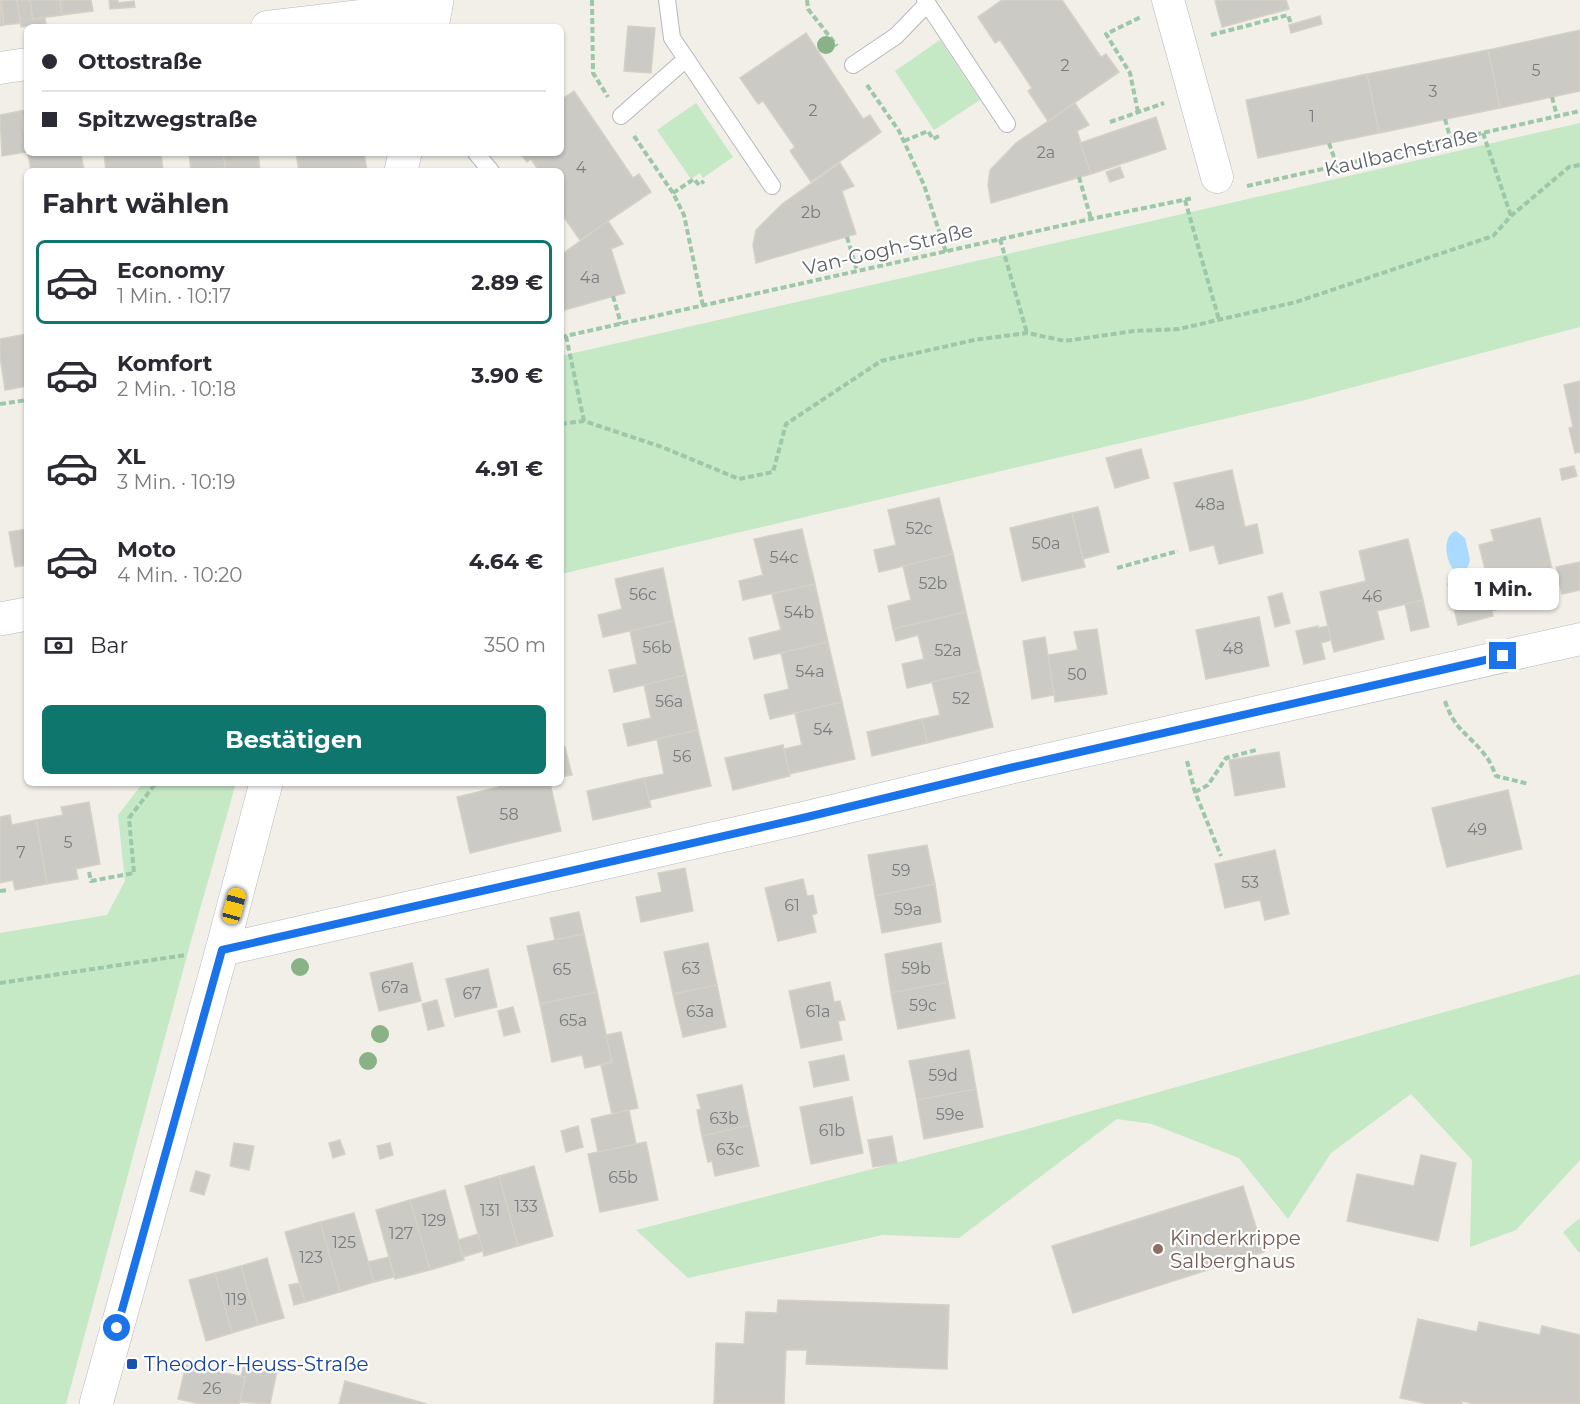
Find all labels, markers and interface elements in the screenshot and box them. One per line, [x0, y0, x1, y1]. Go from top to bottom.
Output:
text: Ottostraße [78, 48, 202, 75]
house number: 2 [1060, 56, 1070, 75]
house number: 5 [1531, 61, 1541, 80]
house number: 3 [1428, 82, 1438, 101]
house number: 2 [808, 101, 818, 120]
text: Spitzwegstraße [78, 106, 257, 133]
house number: 1 [1309, 107, 1315, 126]
street label: Kaulbachstraße [1322, 123, 1480, 181]
house number: 2a [1037, 143, 1055, 162]
house number: 4 [576, 158, 587, 177]
text: Fahrt wählen [42, 187, 229, 220]
house number: 2b [801, 203, 821, 222]
street label: Van-Gogh-Straße [801, 218, 975, 280]
icon: car [45, 255, 99, 309]
text: Economy [117, 257, 225, 284]
house number: 4a [580, 268, 600, 287]
text: 2.89 € [471, 269, 543, 296]
text: 1 Min. · 10:17 [117, 284, 231, 308]
icon: car [45, 348, 99, 402]
text: Komfort [117, 350, 212, 377]
text: 3.90 € [471, 362, 543, 389]
text: 2 Min. · 10:18 [117, 377, 236, 401]
icon: car [45, 441, 99, 495]
text: XL [117, 443, 146, 470]
text: 4.91 € [475, 455, 543, 482]
text: 3 Min. · 10:19 [117, 470, 235, 494]
house number: 48a [1195, 495, 1225, 514]
house number: 52c [906, 519, 932, 538]
icon: car [45, 534, 99, 588]
house number: 50a [1031, 534, 1061, 553]
text: Moto [117, 536, 176, 563]
text: 4.64 € [469, 548, 543, 575]
house number: 54c [770, 548, 798, 567]
text: 4 Min. · 10:20 [117, 563, 242, 587]
callout: 1 Min. [1448, 569, 1558, 611]
house number: 52b [919, 574, 948, 593]
text: 1 Min. [1475, 577, 1532, 601]
house number: 56c [629, 585, 657, 604]
house number: 46 [1362, 587, 1382, 606]
house number: 54b [784, 603, 814, 622]
icon: cash [42, 629, 75, 662]
text: Bar [90, 632, 128, 659]
text: 350 m [484, 633, 546, 657]
house number: 56b [642, 638, 672, 657]
house number: 48 [1223, 639, 1243, 658]
house number: 52a [934, 641, 962, 660]
route end [1489, 642, 1516, 669]
house number: 54a [795, 662, 825, 681]
house number: 50 [1067, 665, 1087, 684]
house number: 52 [952, 689, 970, 708]
house number: 56a [655, 692, 683, 711]
button: Bestätigen [42, 705, 546, 774]
house number: 54 [813, 720, 833, 739]
house number: 56 [673, 747, 692, 766]
house number: 58 [499, 805, 519, 824]
house number: 49 [1467, 820, 1487, 839]
house number: 5 [63, 833, 73, 852]
house number: 7 [16, 843, 26, 862]
house number: 59 [892, 861, 910, 880]
house number: 53 [1241, 873, 1259, 892]
car [221, 886, 247, 926]
house number: 61 [784, 896, 800, 915]
house number: 59a [894, 900, 922, 919]
house number: 63 [682, 959, 700, 978]
house number: 59b [901, 959, 931, 978]
house number: 65 [553, 960, 571, 979]
house number: 67a [381, 978, 409, 997]
house number: 67 [462, 984, 482, 1003]
house number: 59c [909, 996, 937, 1015]
house number: 63a [686, 1002, 714, 1021]
house number: 61a [806, 1002, 830, 1021]
house number: 65a [559, 1011, 587, 1030]
house number: 59d [928, 1066, 958, 1085]
house number: 59e [936, 1105, 964, 1124]
house number: 63b [709, 1109, 739, 1128]
house number: 61b [819, 1121, 845, 1140]
house number: 63c [716, 1140, 744, 1159]
house number: 65b [608, 1168, 638, 1187]
house number: 133 [514, 1197, 538, 1216]
house number: 131 [480, 1201, 500, 1220]
house number: 129 [422, 1211, 446, 1230]
house number: 127 [389, 1224, 413, 1243]
place label: Kinderkrippe Salberghaus [1170, 1226, 1301, 1273]
house number: 125 [332, 1233, 356, 1252]
marker: Kinderkrippe Salberghaus [1151, 1242, 1165, 1256]
house number: 123 [299, 1248, 323, 1267]
house number: 119 [225, 1290, 247, 1309]
route start [103, 1314, 130, 1341]
place label: Theodor-Heuss-Straße [144, 1352, 369, 1376]
marker: Theodor-Heuss-Straße [125, 1357, 139, 1371]
house number: 26 [203, 1379, 222, 1398]

